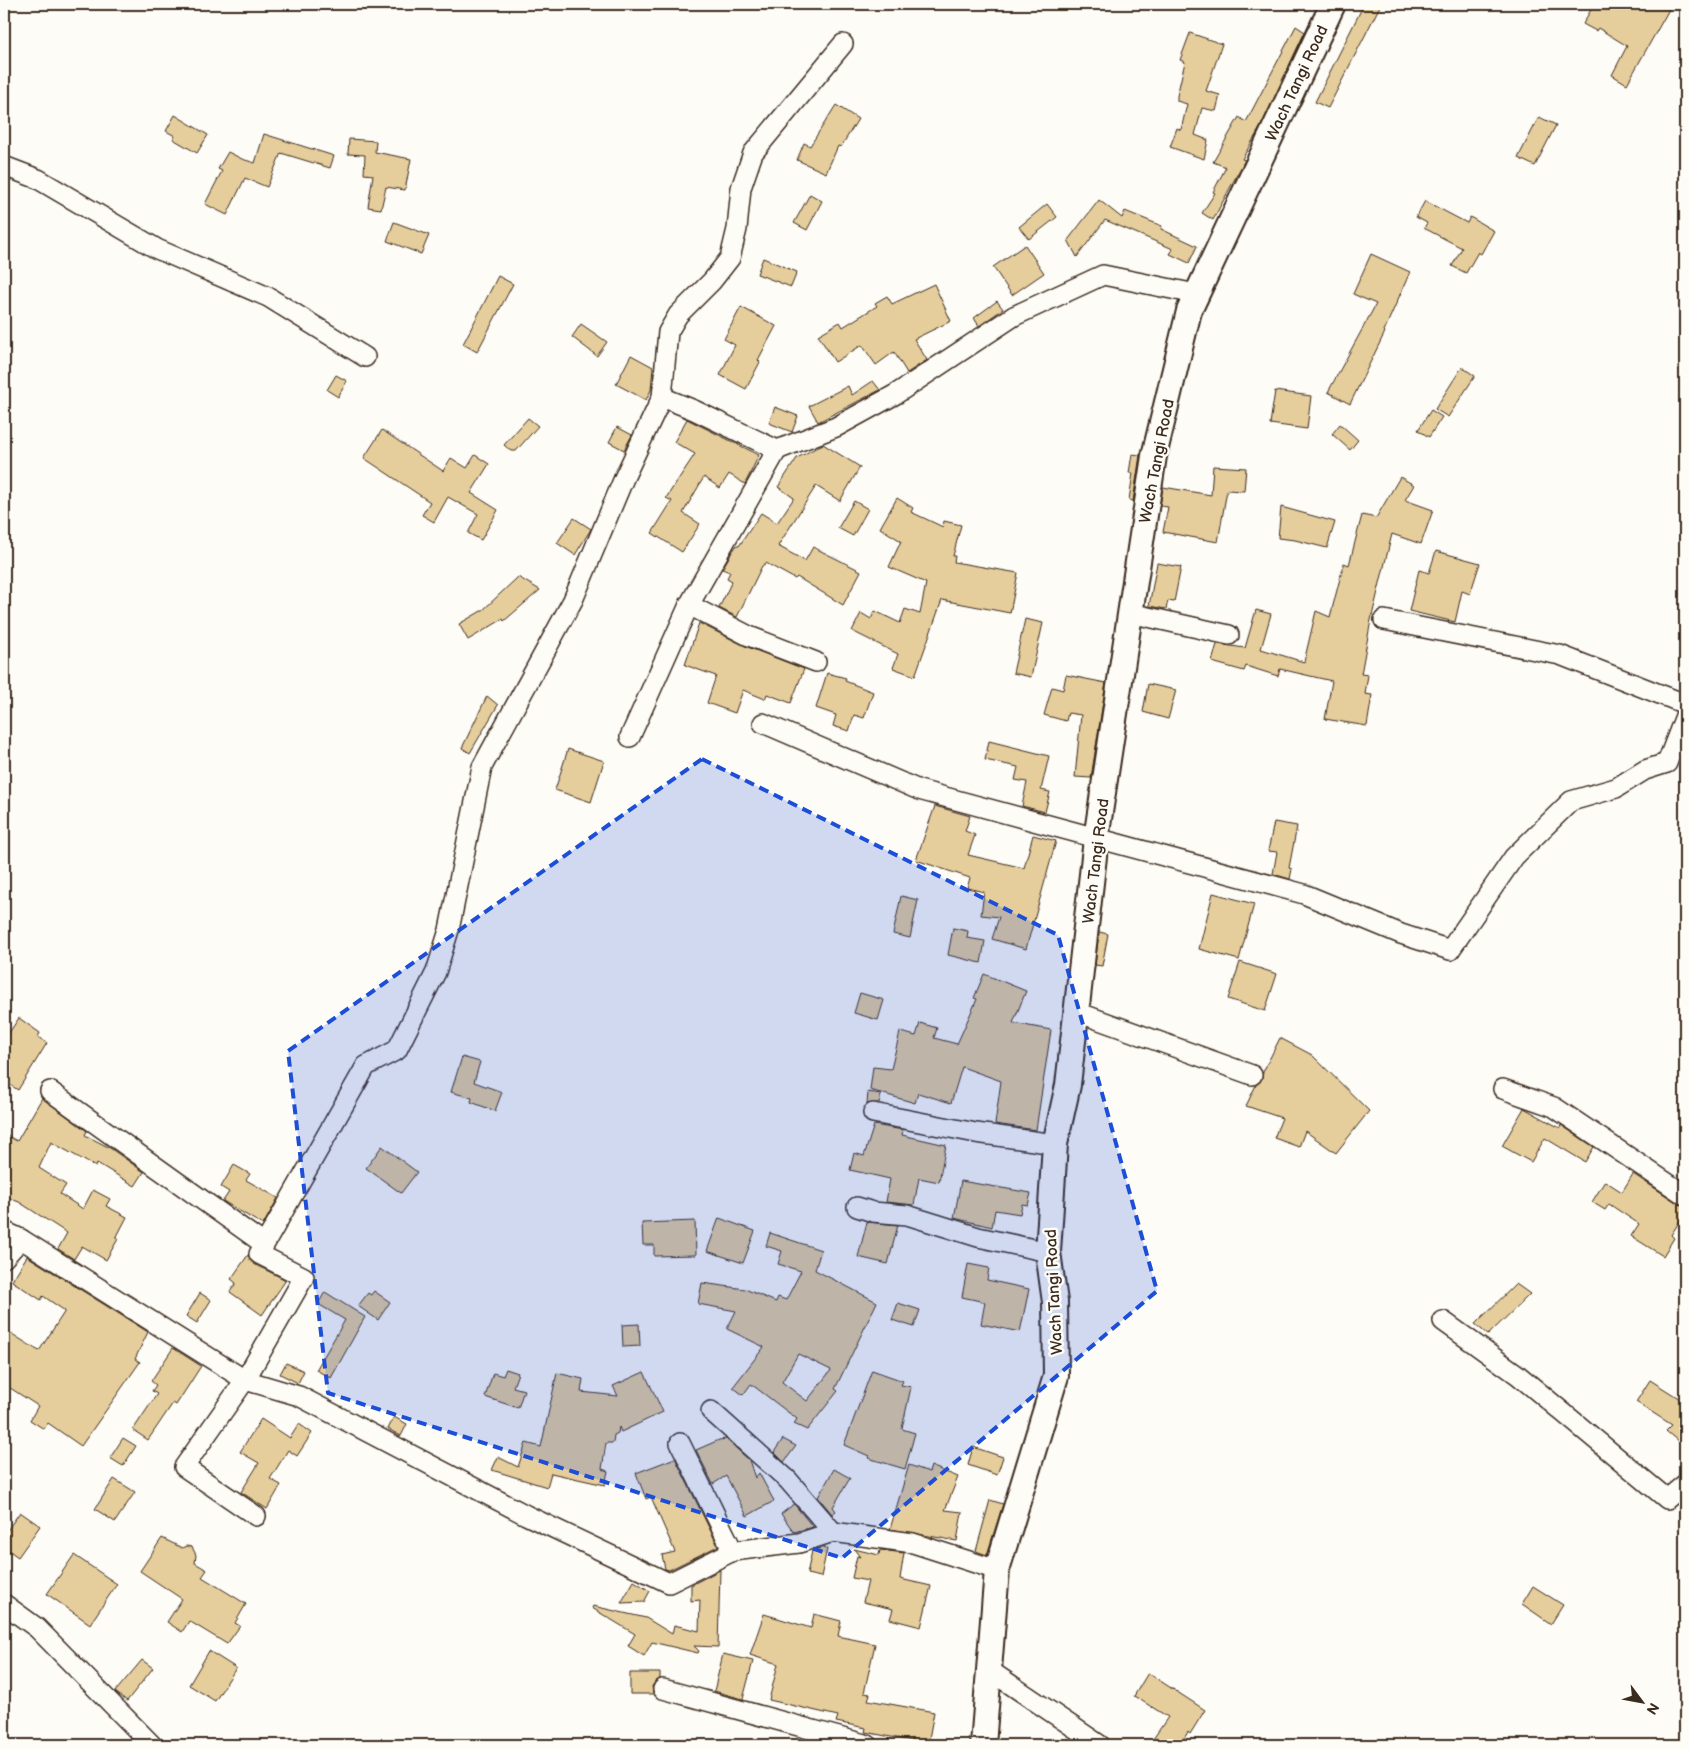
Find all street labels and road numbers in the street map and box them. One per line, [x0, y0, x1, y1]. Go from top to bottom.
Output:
street label: Wach Tangi Road [1262, 23, 1333, 145]
street label: Wach Tangi Road [1136, 398, 1179, 525]
street label: Wach Tangi Road [1079, 798, 1114, 925]
street label: Wach Tangi Road [1042, 1229, 1067, 1355]

